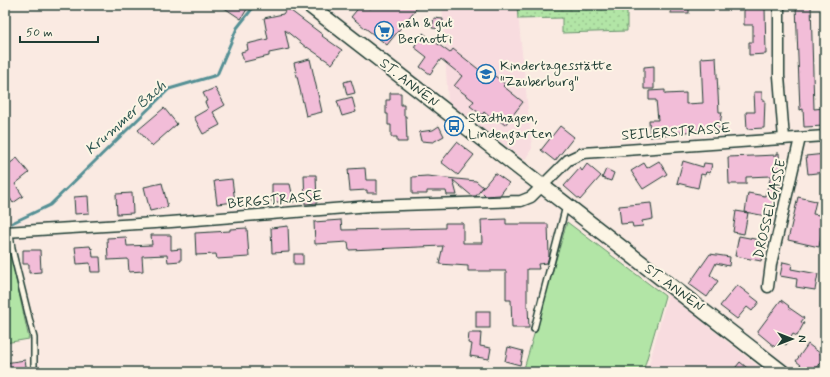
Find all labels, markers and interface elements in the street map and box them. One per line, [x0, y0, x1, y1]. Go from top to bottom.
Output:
place label: nah & gut Bernotti [398, 14, 453, 48]
scale bar [20, 18, 98, 44]
supermarket icon: nah & gut Bernotti [373, 20, 395, 42]
text: 50 m [26, 25, 53, 41]
street label: ST. ANNEN [376, 54, 442, 112]
place label: Kindertagesstätte "Zauberburg" [500, 57, 612, 91]
school or university icon: Kindertagesstätte "Zauberburg" [475, 63, 497, 85]
water label: Krummer Bach [81, 76, 171, 160]
place label: Stadthagen, Lindengarten [468, 109, 553, 145]
bus stop icon: Stadthagen, Lindengarten [443, 115, 465, 137]
street label: SEILERSTRASSE [621, 119, 731, 145]
street label: DROSSELGASSE [750, 158, 790, 260]
street label: BERGSTRASSE [227, 187, 323, 213]
street label: ST. ANNEN [641, 260, 707, 316]
north arrow [772, 319, 812, 359]
text: N [794, 335, 808, 343]

